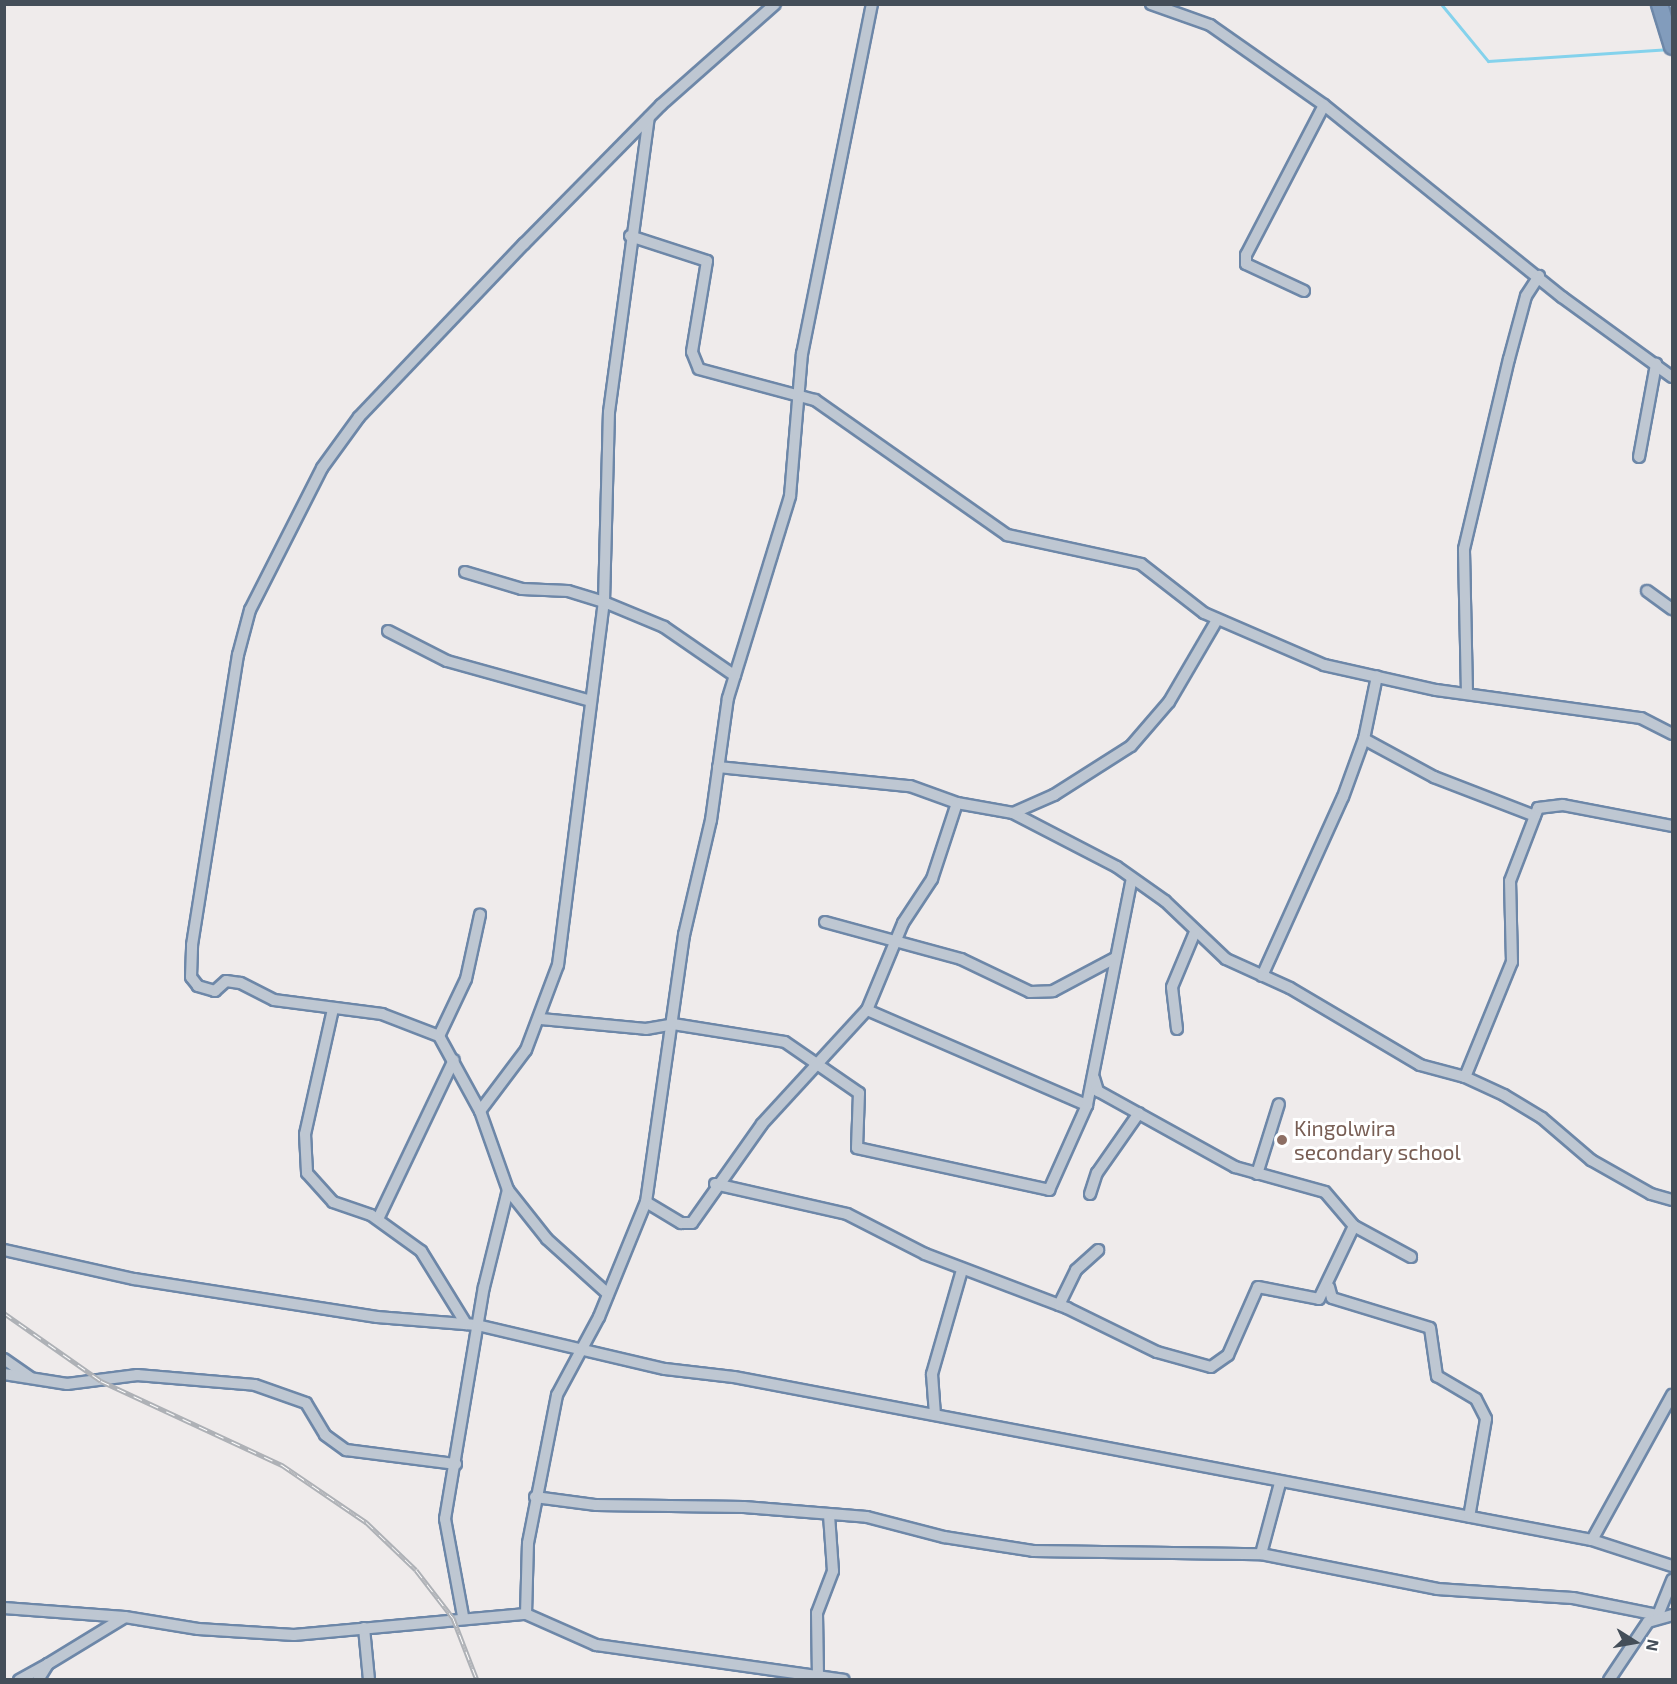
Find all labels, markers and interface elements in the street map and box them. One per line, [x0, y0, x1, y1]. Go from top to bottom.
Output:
place label: Kingolwira secondary school [1294, 1115, 1461, 1165]
marker: Kingolwira secondary school [1275, 1133, 1289, 1147]
north arrow [1605, 1612, 1665, 1672]
text: N [1643, 1638, 1664, 1653]

